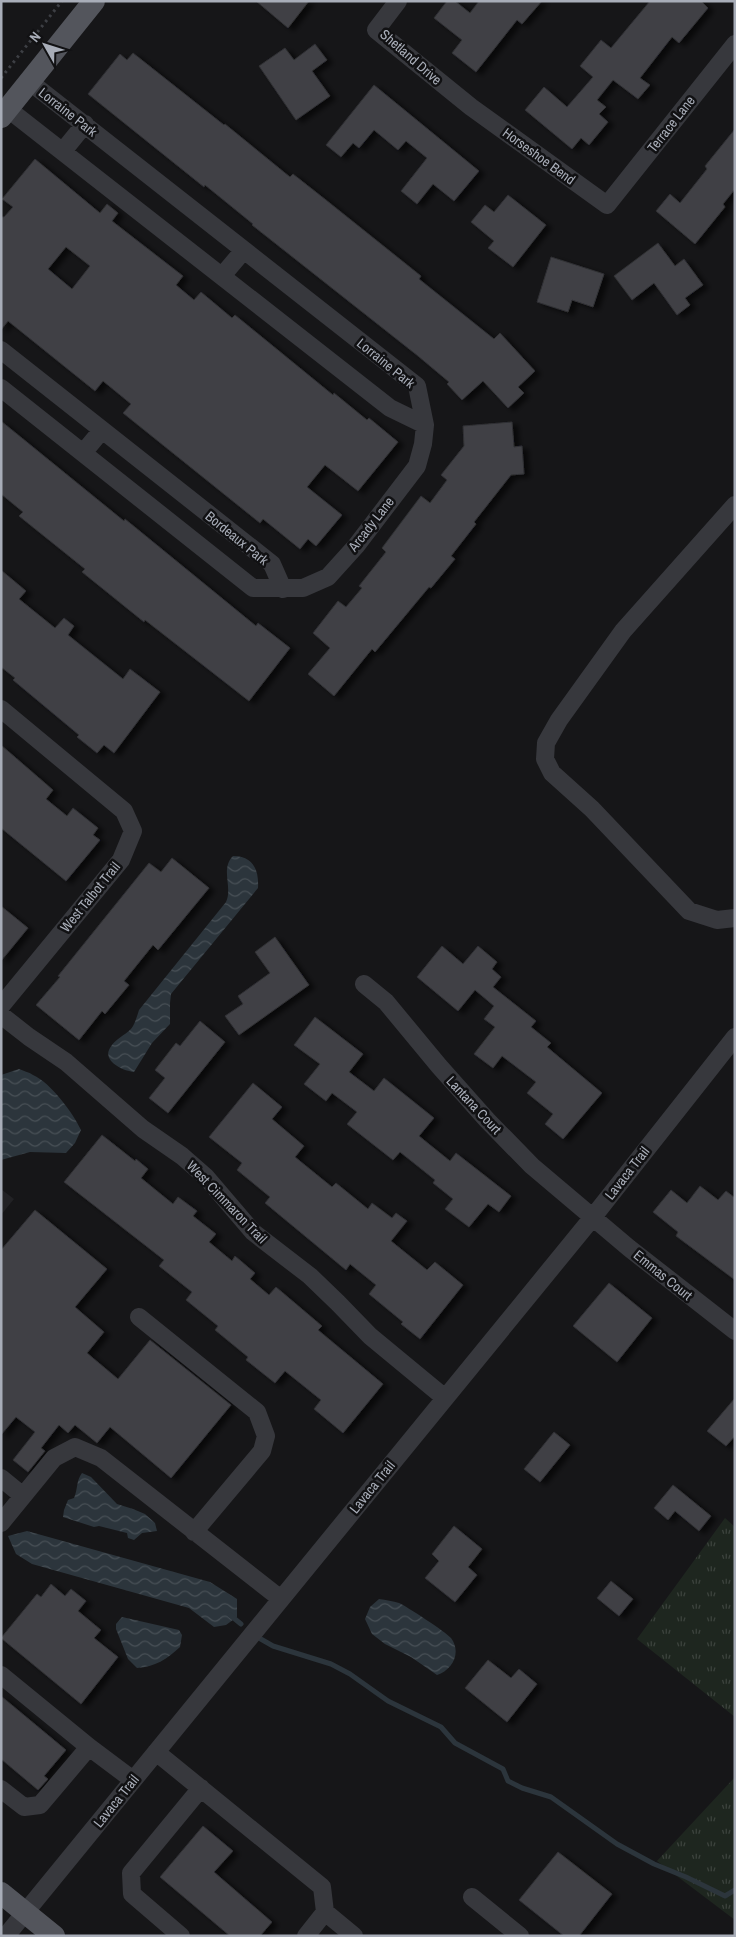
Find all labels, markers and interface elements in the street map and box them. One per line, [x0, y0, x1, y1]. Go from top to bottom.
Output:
north arrow [20, 20, 70, 70]
street label: Shetland Drive [376, 25, 446, 89]
text: N [25, 28, 45, 46]
street label: Lorraine Park [35, 83, 101, 141]
street label: Terrace Lane [643, 92, 699, 156]
street label: Horseshoe Bend [499, 124, 579, 188]
street label: Lorraine Park [353, 334, 419, 392]
street label: Arcady Lane [343, 493, 398, 556]
street label: Bordeaux Park [202, 507, 272, 569]
street label: West Talbot Trail [56, 858, 124, 936]
street label: Lantana Court [443, 1072, 505, 1138]
street label: Lavaca Trail [601, 1143, 653, 1203]
street label: West Cimmaron Trail [183, 1157, 271, 1247]
street label: Emmas Court [630, 1246, 696, 1304]
street label: Lavaca Trail [345, 1457, 399, 1517]
street label: Lavaca Trail [89, 1771, 143, 1831]

